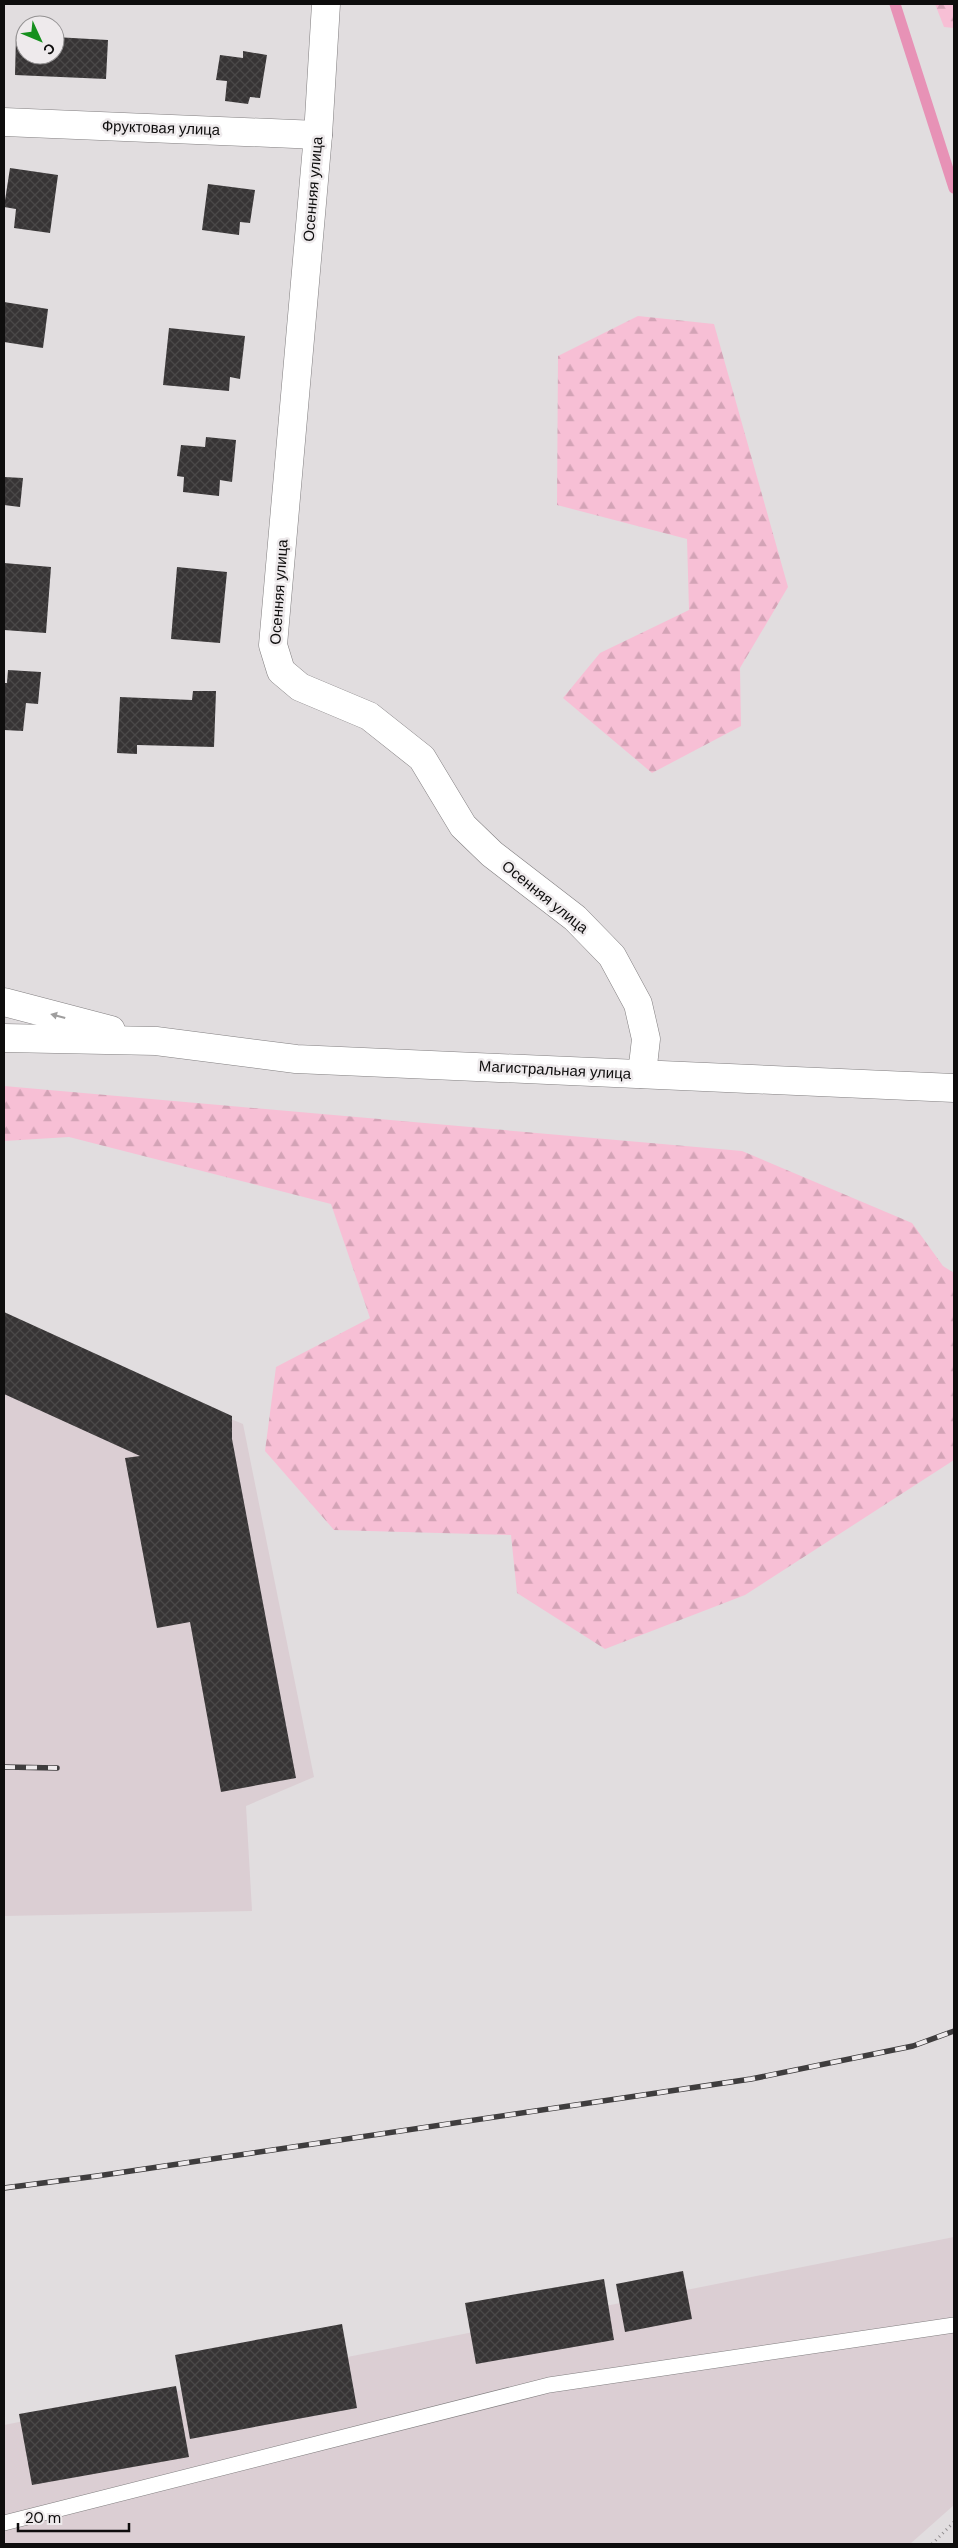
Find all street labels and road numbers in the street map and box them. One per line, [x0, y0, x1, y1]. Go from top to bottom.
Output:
street label: Фруктовая улица [102, 116, 221, 140]
street label: Осенняя улица [298, 135, 328, 242]
street label: Осенняя улица [265, 538, 293, 645]
street label: Осенняя улица [498, 856, 593, 938]
street label: Магистральная улица [478, 1056, 632, 1084]

